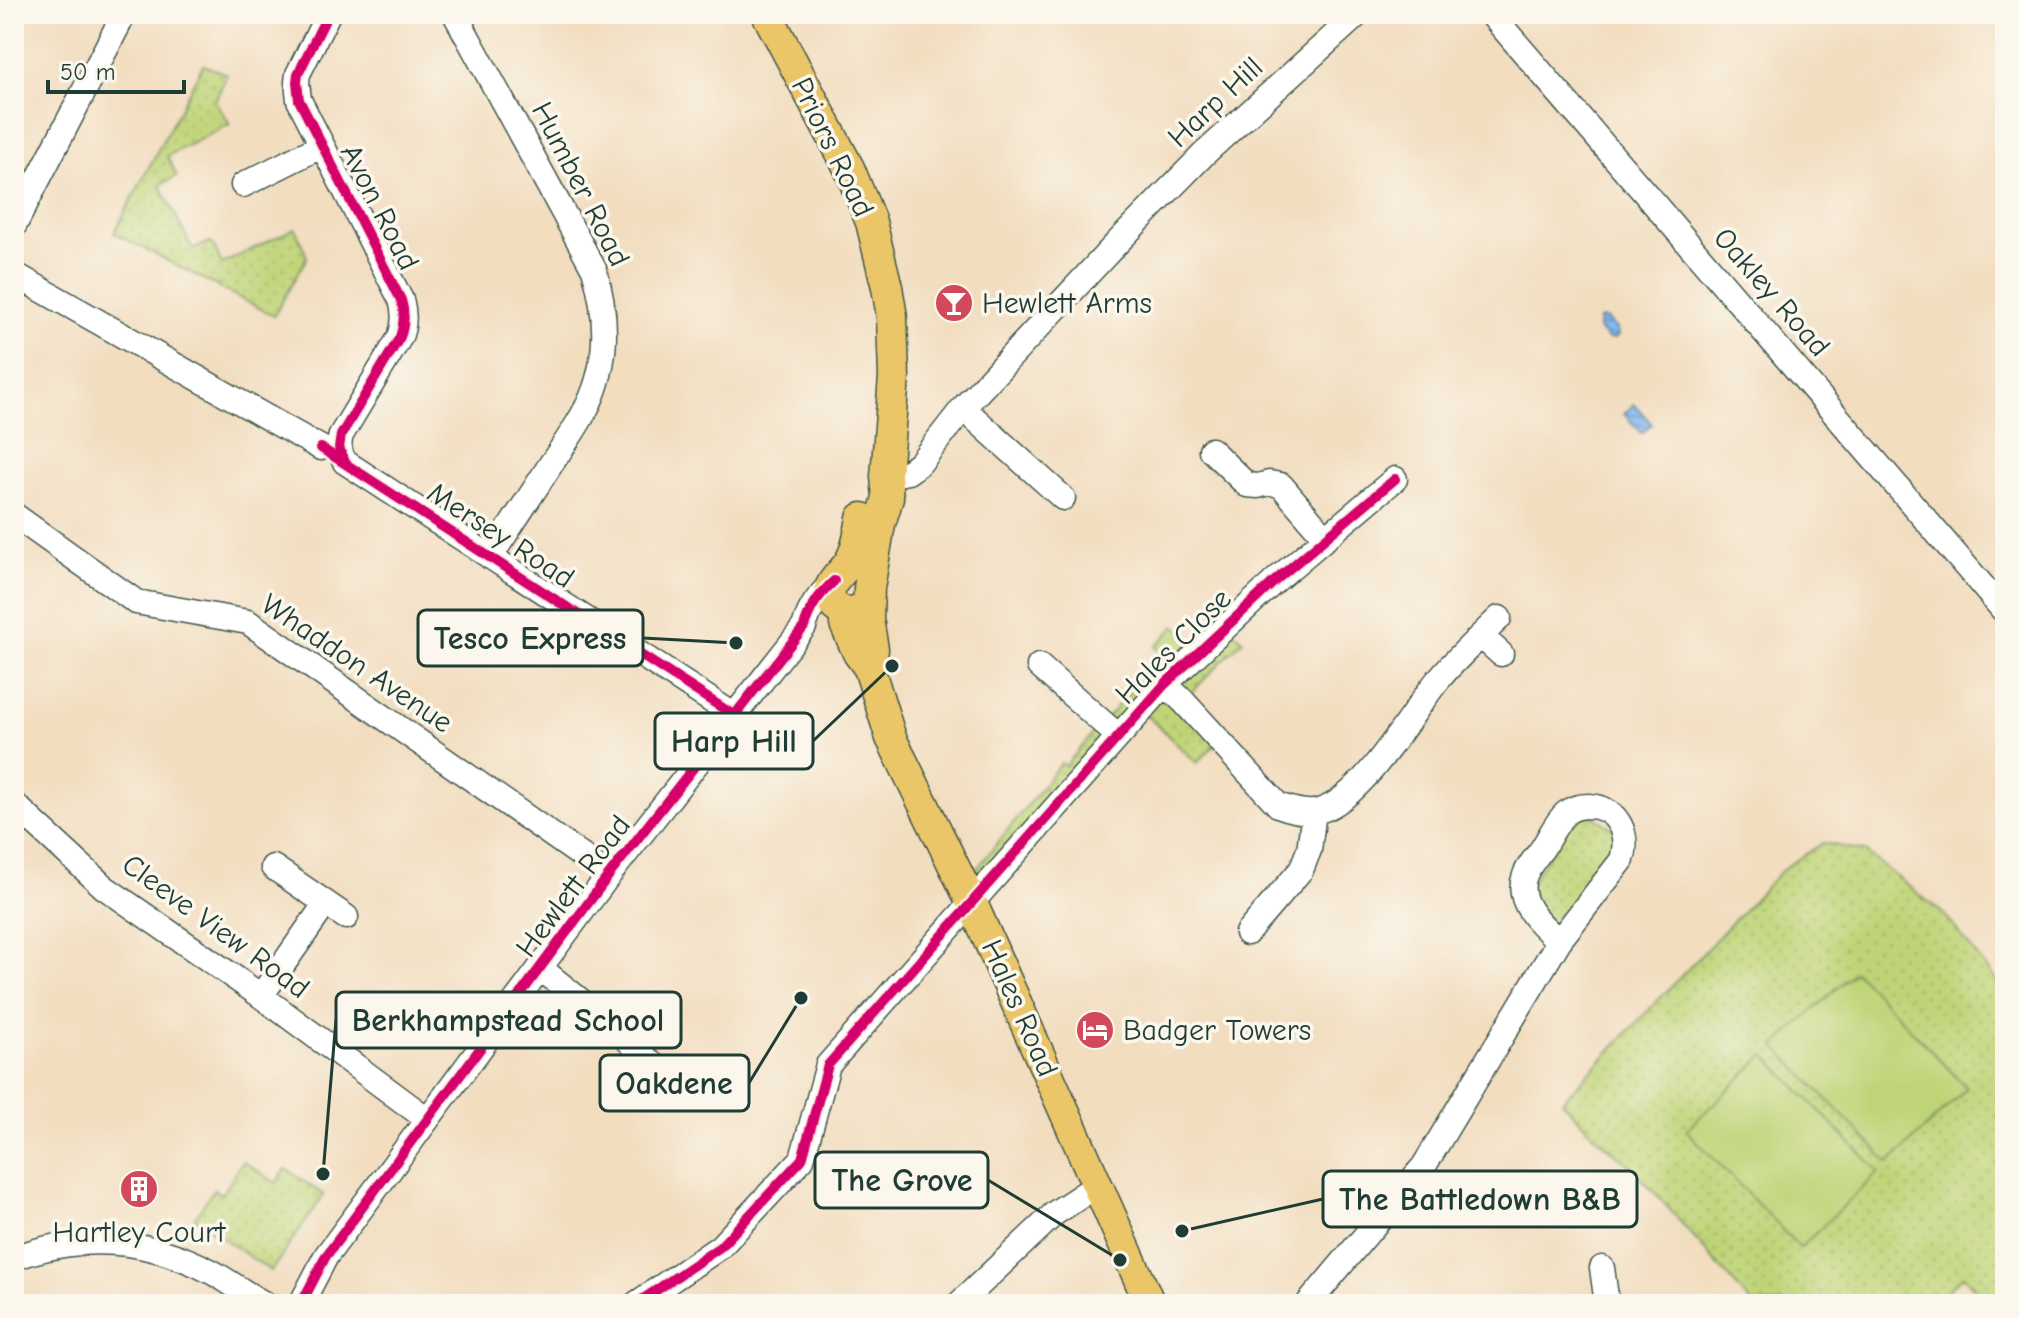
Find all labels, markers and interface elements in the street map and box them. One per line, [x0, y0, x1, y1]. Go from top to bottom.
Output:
scale bar [48, 44, 184, 94]
street label: Harp Hill [1161, 50, 1270, 155]
text: 50 m [60, 58, 116, 86]
street label: Priors Road [784, 72, 881, 223]
street label: Humber Road [524, 96, 637, 272]
street label: Avon Road [333, 138, 426, 276]
street label: Oakley Road [1706, 221, 1837, 364]
bar icon: Hewlett Arms [933, 282, 975, 324]
place label: Hewlett Arms [982, 286, 1152, 321]
street label: Mersey Road [421, 475, 581, 596]
street label: Hales Close [1108, 581, 1239, 712]
street label: Whaddon Avenue [254, 586, 459, 740]
callout: Tesco Express [418, 610, 643, 666]
text: Tesco Express [434, 620, 626, 657]
callout: Harp Hill [655, 713, 813, 769]
text: Harp Hill [671, 723, 797, 760]
street label: Hewlett Road [509, 809, 638, 964]
street label: Cleeve View Road [115, 847, 316, 1006]
street label: Hales Road [974, 934, 1065, 1082]
callout: Berkhampstead School [336, 992, 681, 1048]
text: Berkhampstead School [352, 1002, 664, 1039]
hotel icon: Badger Towers [1074, 1009, 1116, 1051]
place label: Badger Towers [1123, 1013, 1311, 1048]
callout: Oakdene [600, 1055, 749, 1111]
text: Oakdene [615, 1065, 733, 1102]
callout: The Grove [815, 1152, 988, 1208]
text: The Grove [832, 1162, 972, 1199]
building icon: Hartley Court [118, 1168, 160, 1210]
callout: The Battledown B&B [1323, 1171, 1637, 1227]
text: The Battledown B&B [1339, 1181, 1621, 1218]
place label: Hartley Court [53, 1215, 227, 1250]

